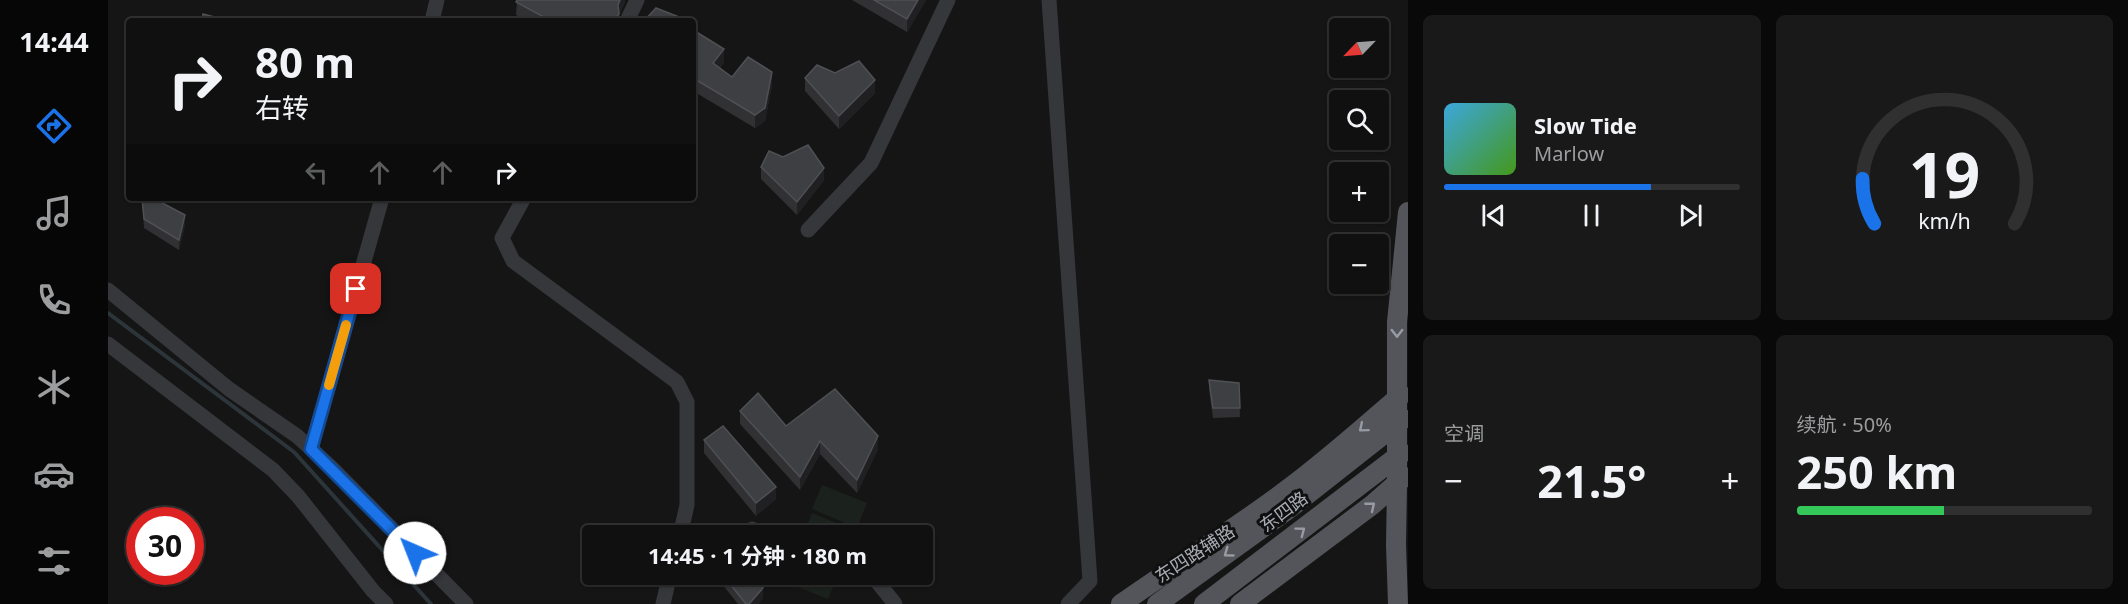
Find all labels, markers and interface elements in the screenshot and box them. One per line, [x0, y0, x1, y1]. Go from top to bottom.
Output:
north arrow [1329, 18, 1389, 78]
map controls [1329, 18, 1389, 294]
text: 14:44 [19, 23, 89, 60]
text: 80 m [255, 33, 355, 90]
icon: right [156, 42, 234, 120]
text: 右转 [255, 89, 309, 126]
button: search [1329, 90, 1389, 150]
icon: directions [33, 105, 75, 147]
text: Slow Tide [1534, 110, 1637, 140]
text: 19 [1909, 132, 1980, 217]
text: Marlow [1534, 140, 1604, 167]
icon: left [300, 156, 333, 189]
icon: ahead [363, 156, 396, 189]
icon: ahead [426, 156, 459, 189]
icon: right [489, 156, 522, 189]
button: + [1329, 162, 1389, 222]
icon: music [33, 192, 75, 234]
icon: previous [1477, 199, 1510, 232]
icon: pause [1575, 199, 1608, 232]
icon: next [1674, 199, 1707, 232]
text: km/h [1918, 207, 1971, 236]
button: − [1329, 234, 1389, 294]
pin [330, 263, 381, 314]
icon: arrive [339, 272, 372, 305]
icon: phone [33, 279, 75, 321]
one-way arrow [1390, 328, 1403, 337]
icon: climate [33, 366, 75, 408]
text: 续航 · 50% [1797, 411, 1892, 438]
one-way arrow [1359, 420, 1370, 431]
text: 空调 [1444, 420, 1484, 447]
text: 250 km [1797, 441, 1957, 502]
text: 21.5° [1537, 450, 1646, 511]
icon: car [33, 453, 75, 495]
text: − [1444, 458, 1463, 503]
text: + [1721, 458, 1739, 503]
street label: 东四路 [1255, 485, 1312, 537]
one-way arrow [1364, 502, 1375, 513]
speed limit sign: 30 [126, 507, 204, 585]
street label: 东四路辅路 [1150, 519, 1239, 588]
position arrow [383, 521, 447, 585]
one-way arrow [1295, 527, 1306, 538]
icon: filters [33, 540, 75, 582]
text: 14:45 · 1 分钟 · 180 m [648, 540, 867, 570]
one-way arrow [1224, 546, 1235, 557]

